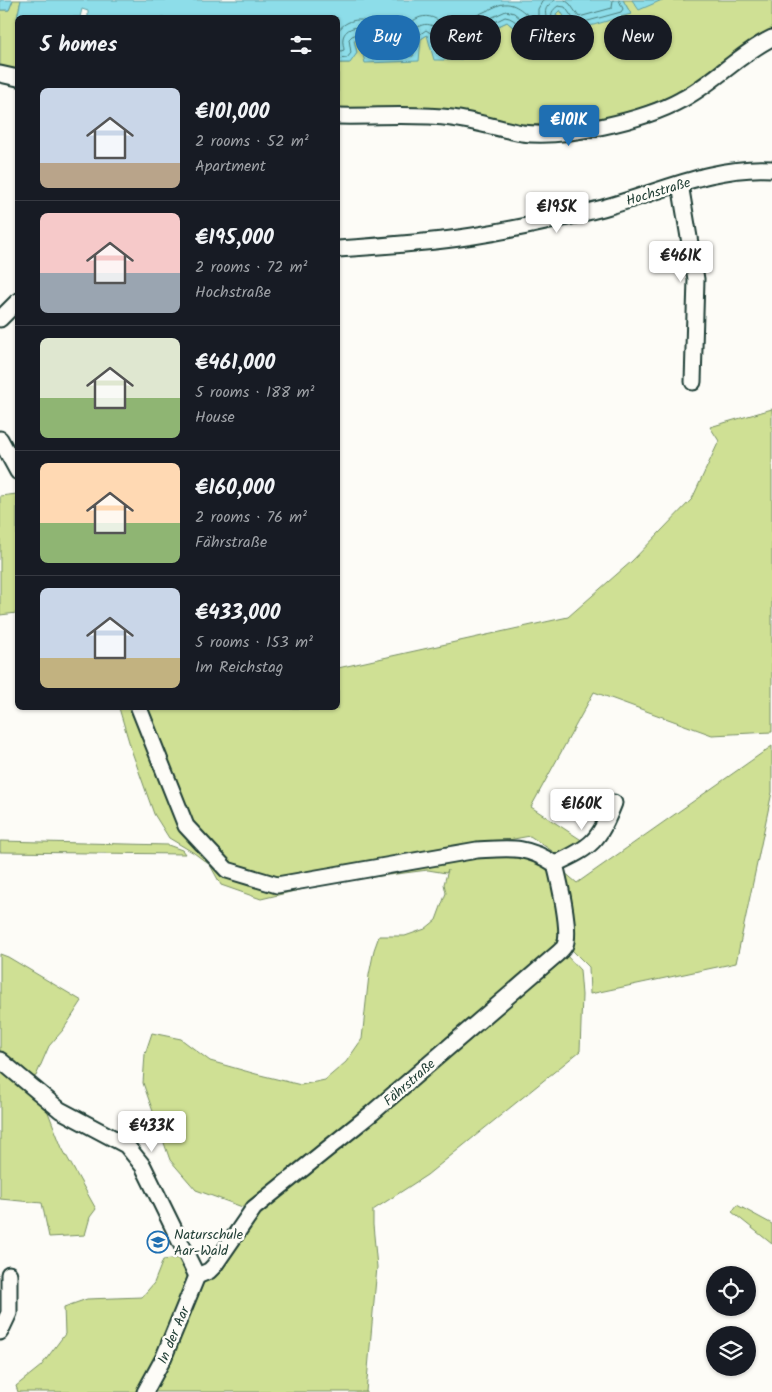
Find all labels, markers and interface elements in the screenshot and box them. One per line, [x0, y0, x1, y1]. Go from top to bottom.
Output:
chip: Buy [355, 15, 420, 60]
chip: Rent [430, 15, 501, 60]
chip: Filters [511, 15, 594, 60]
chip: New [604, 15, 672, 60]
text: 5 homes [40, 29, 117, 62]
icon: filters [287, 31, 315, 59]
text: €101,000 [195, 96, 270, 129]
pin: €101K [534, 104, 604, 147]
icon: home [80, 108, 140, 168]
text: €101K [550, 108, 588, 133]
text: 2 rooms · 52 m² [195, 129, 309, 154]
text: Apartment [195, 154, 266, 179]
street label: Hochstraße [623, 172, 694, 212]
pin: €195K [522, 192, 592, 234]
text: €195K [537, 195, 577, 220]
text: €195,000 [195, 222, 274, 255]
icon: home [80, 233, 140, 293]
pin: €461K [646, 240, 716, 283]
text: €461K [660, 244, 702, 269]
text: 2 rooms · 72 m² [195, 255, 307, 280]
text: Hochstraße [195, 280, 271, 305]
text: €461,000 [195, 347, 275, 380]
icon: home [80, 358, 140, 418]
text: 5 rooms · 188 m² [195, 380, 314, 405]
text: House [195, 405, 235, 430]
text: €160,000 [195, 472, 275, 505]
icon: home [80, 483, 140, 543]
text: 2 rooms · 76 m² [195, 505, 307, 530]
text: Fährstraße [195, 530, 267, 555]
text: €433,000 [195, 597, 281, 630]
icon: home [80, 608, 140, 668]
text: 5 rooms · 153 m² [195, 630, 313, 655]
text: Im Reichstag [195, 655, 283, 680]
pin: €160K [547, 788, 617, 831]
text: €160K [561, 792, 603, 817]
street label: Fährstraße [379, 1053, 441, 1112]
pin: €433K [117, 1110, 187, 1153]
text: €433K [129, 1114, 175, 1139]
place label: Naturschule Aar-Wald [174, 1224, 244, 1262]
school or university icon: Naturschule Aar-Wald [146, 1230, 170, 1254]
map controls [706, 1266, 756, 1376]
button: locate [706, 1266, 756, 1316]
street label: In der Aar [152, 1302, 196, 1368]
button: layers [706, 1326, 756, 1376]

